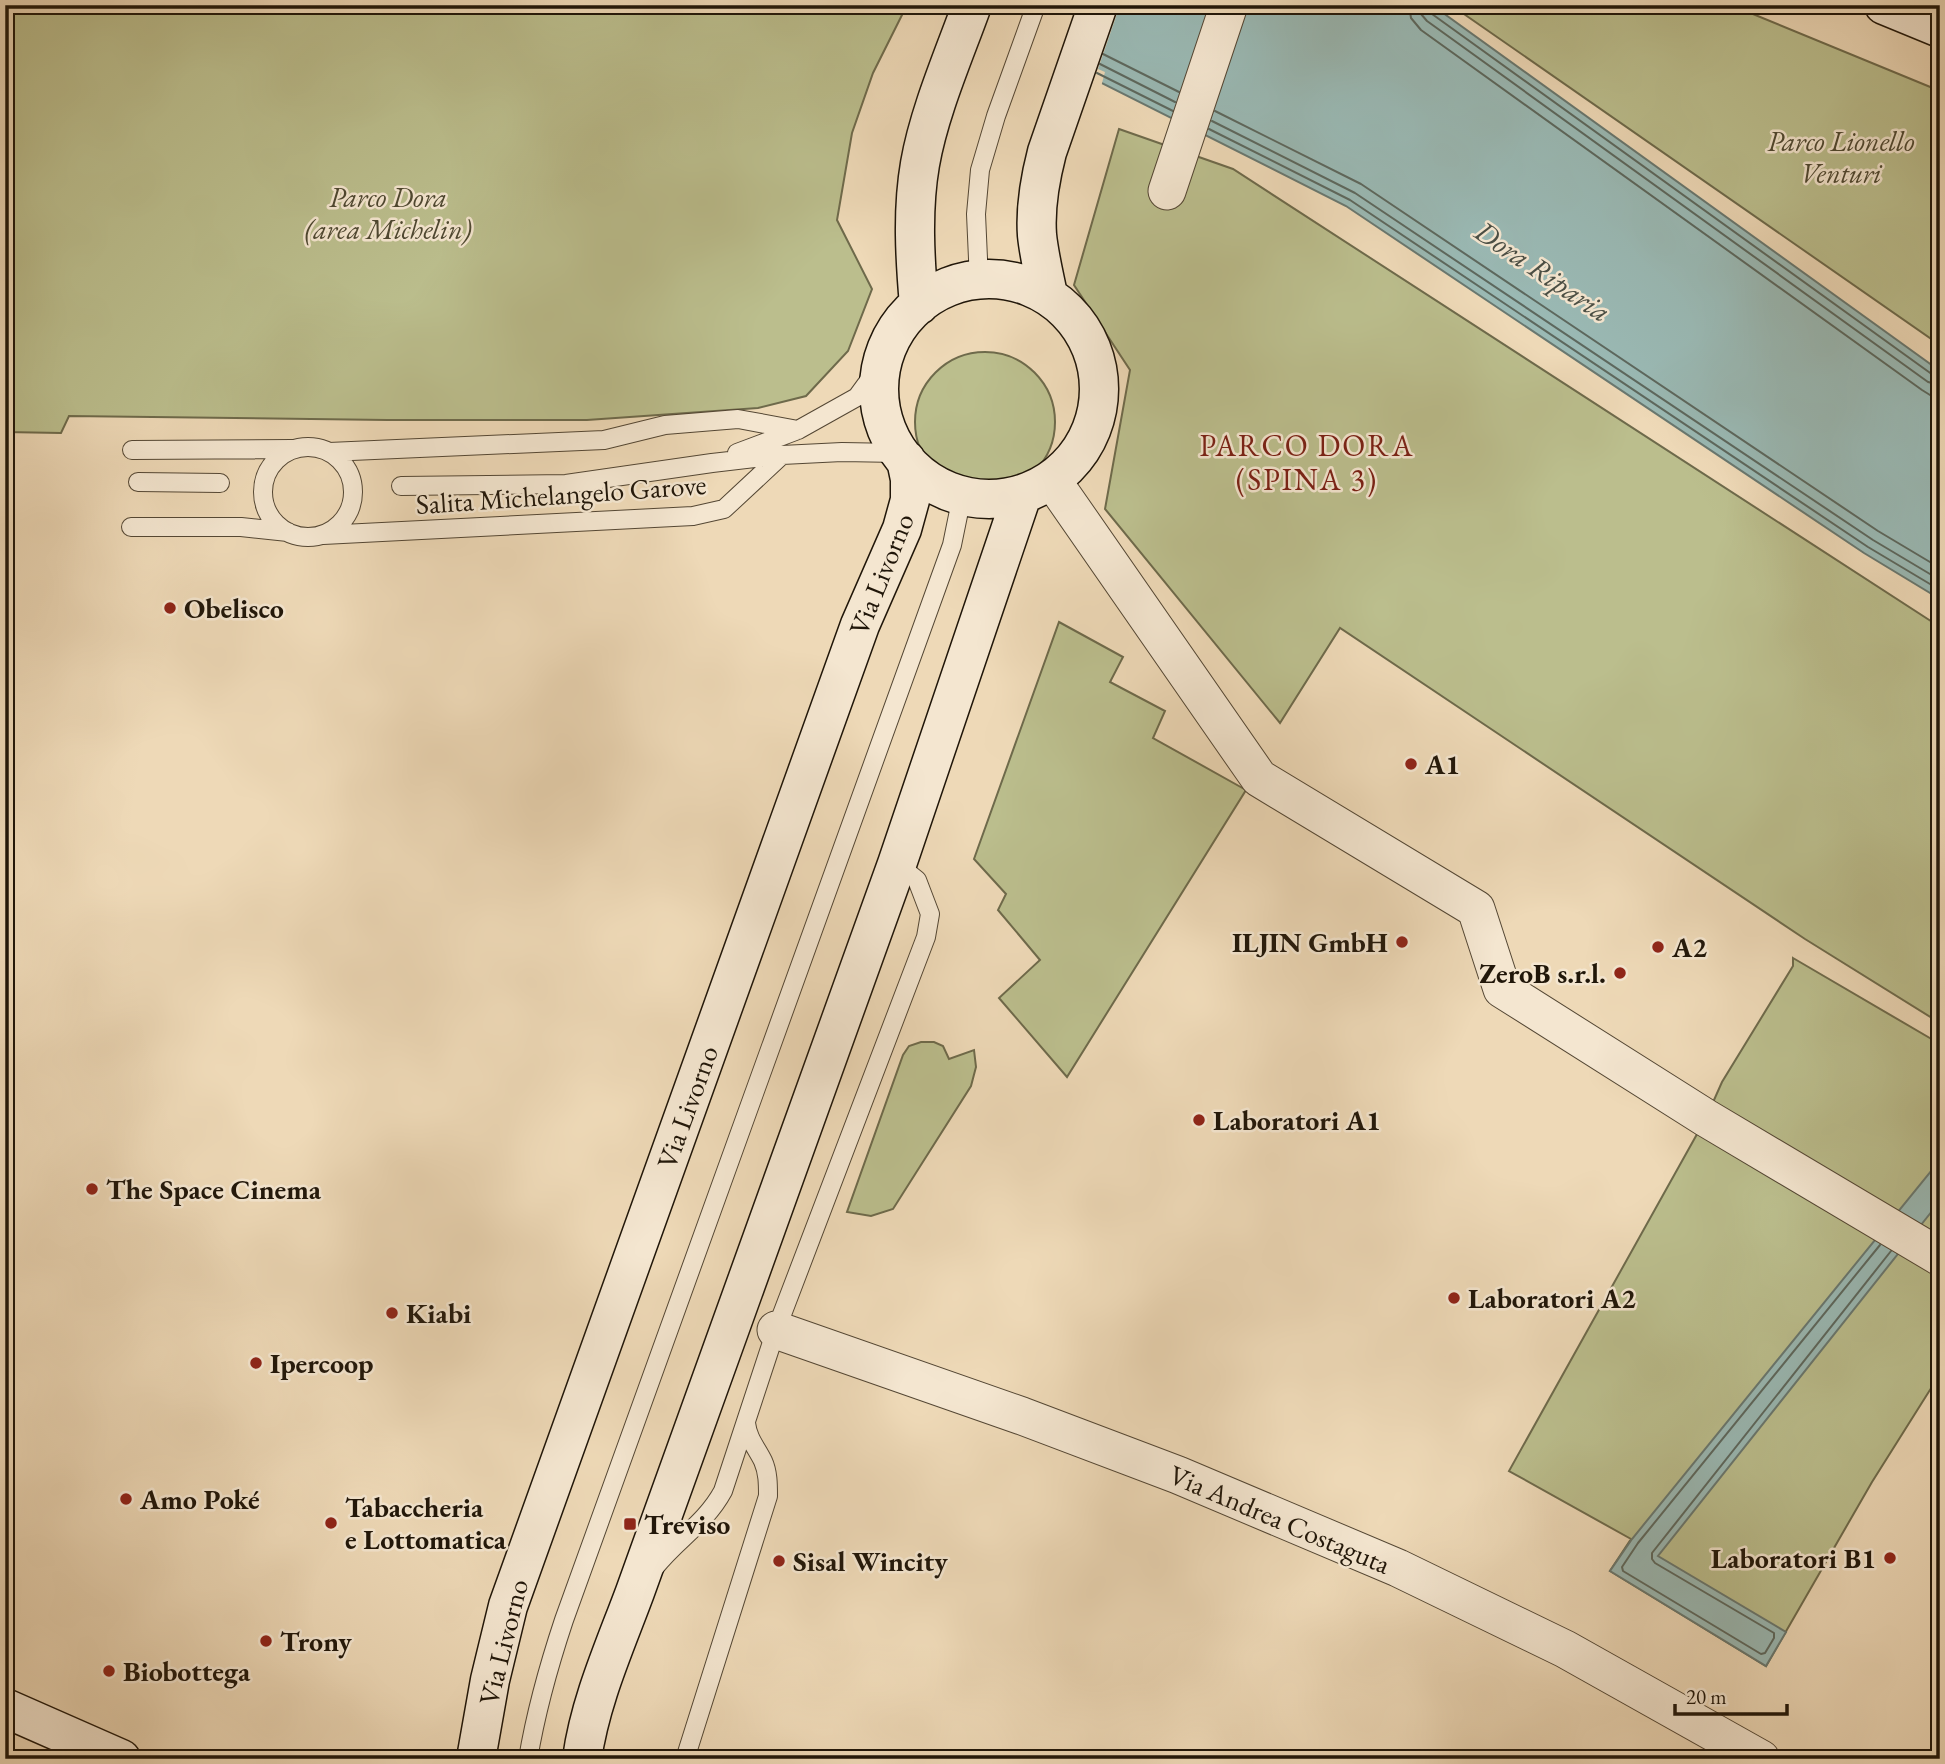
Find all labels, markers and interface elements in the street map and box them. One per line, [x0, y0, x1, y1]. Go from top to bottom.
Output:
park label: Parco Lionello Venturi [1767, 123, 1915, 191]
park label: Parco Dora (area Michelin) [305, 179, 472, 247]
water label: Dora Riparia [1467, 211, 1619, 331]
district label: PARCO DORA (SPINA 3) [1199, 426, 1415, 499]
street label: Salita Michelangelo Garove [415, 466, 707, 522]
street label: Via Livorno [840, 508, 922, 640]
place label: Obelisco [184, 590, 284, 626]
marker: Obelisco [162, 600, 178, 616]
place label: A1 [1424, 746, 1460, 782]
marker: A1 [1403, 756, 1419, 772]
place label: ILJIN GmbH [1232, 924, 1388, 960]
place label: A2 [1671, 929, 1707, 965]
marker: ILJIN GmbH [1394, 934, 1410, 950]
marker: A2 [1650, 939, 1666, 955]
place label: ZeroB s.r.l. [1479, 955, 1606, 991]
marker: ZeroB s.r.l. [1612, 965, 1628, 981]
street label: Via Livorno [648, 1040, 726, 1174]
place label: Laboratori A1 [1213, 1102, 1381, 1138]
marker: Laboratori A1 [1191, 1112, 1207, 1128]
place label: The Space Cinema [106, 1171, 322, 1207]
marker: The Space Cinema [84, 1181, 100, 1197]
place label: Laboratori A2 [1468, 1280, 1636, 1316]
marker: Laboratori A2 [1446, 1290, 1462, 1306]
place label: Kiabi [406, 1295, 471, 1331]
marker: Kiabi [384, 1305, 400, 1321]
place label: Ipercoop [270, 1345, 374, 1381]
marker: Ipercoop [248, 1355, 264, 1371]
street label: Via Andrea Costaguta [1164, 1456, 1397, 1582]
place label: Amo Poké [139, 1481, 260, 1517]
place label: Tabaccheria e Lottomatica [345, 1489, 507, 1557]
marker: Amo Poké [118, 1491, 134, 1507]
place label: Treviso [644, 1506, 730, 1542]
marker: Tabaccheria e Lottomatica [323, 1515, 339, 1531]
marker: Treviso [622, 1516, 638, 1532]
place label: Laboratori B1 [1711, 1540, 1876, 1576]
place label: Sisal Wincity [793, 1543, 948, 1579]
marker: Laboratori B1 [1882, 1550, 1898, 1566]
marker: Sisal Wincity [771, 1553, 787, 1569]
street label: Via Livorno [470, 1575, 536, 1709]
place label: Trony [280, 1623, 352, 1659]
marker: Trony [258, 1633, 274, 1649]
place label: Biobottega [123, 1653, 251, 1689]
marker: Biobottega [101, 1663, 117, 1679]
scale bar [1675, 1673, 1787, 1717]
text: 20 m [1686, 1683, 1727, 1710]

